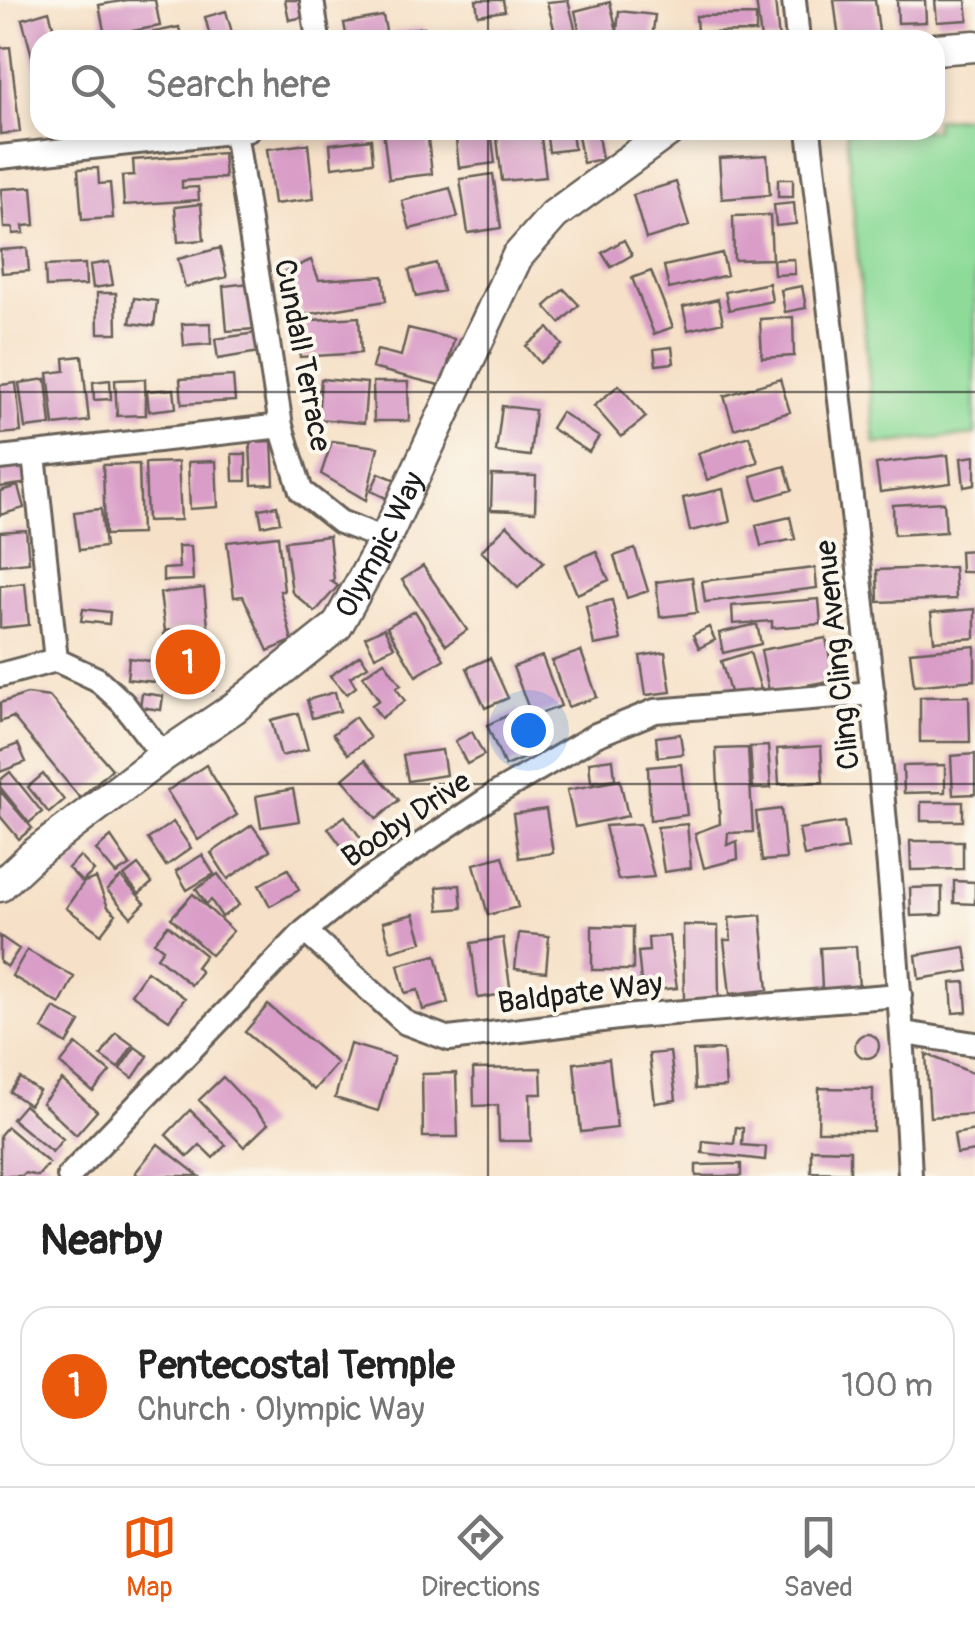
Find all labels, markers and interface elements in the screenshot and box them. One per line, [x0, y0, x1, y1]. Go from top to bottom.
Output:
search box [30, 30, 945, 140]
icon: search [65, 58, 120, 113]
text: Search here [145, 61, 331, 109]
street label: Cundall Terrace [266, 256, 339, 455]
street label: Olympic Way [327, 466, 433, 624]
street label: Cling Cling Avenue [807, 538, 868, 772]
pin: 1 [156, 624, 220, 700]
your location [503, 705, 554, 756]
street label: Booby Drive [335, 763, 478, 876]
street label: Baldpate Way [496, 965, 665, 1022]
text: Nearby [40, 1215, 162, 1267]
text: Pentecostal Temple [137, 1342, 455, 1390]
text: 1 [68, 1366, 81, 1406]
text: 100 m [841, 1366, 933, 1406]
text: Church · Olympic Way [137, 1390, 425, 1430]
tab: Map [122, 1510, 177, 1605]
tab: Directions [421, 1510, 540, 1605]
tab: Saved [784, 1510, 853, 1605]

